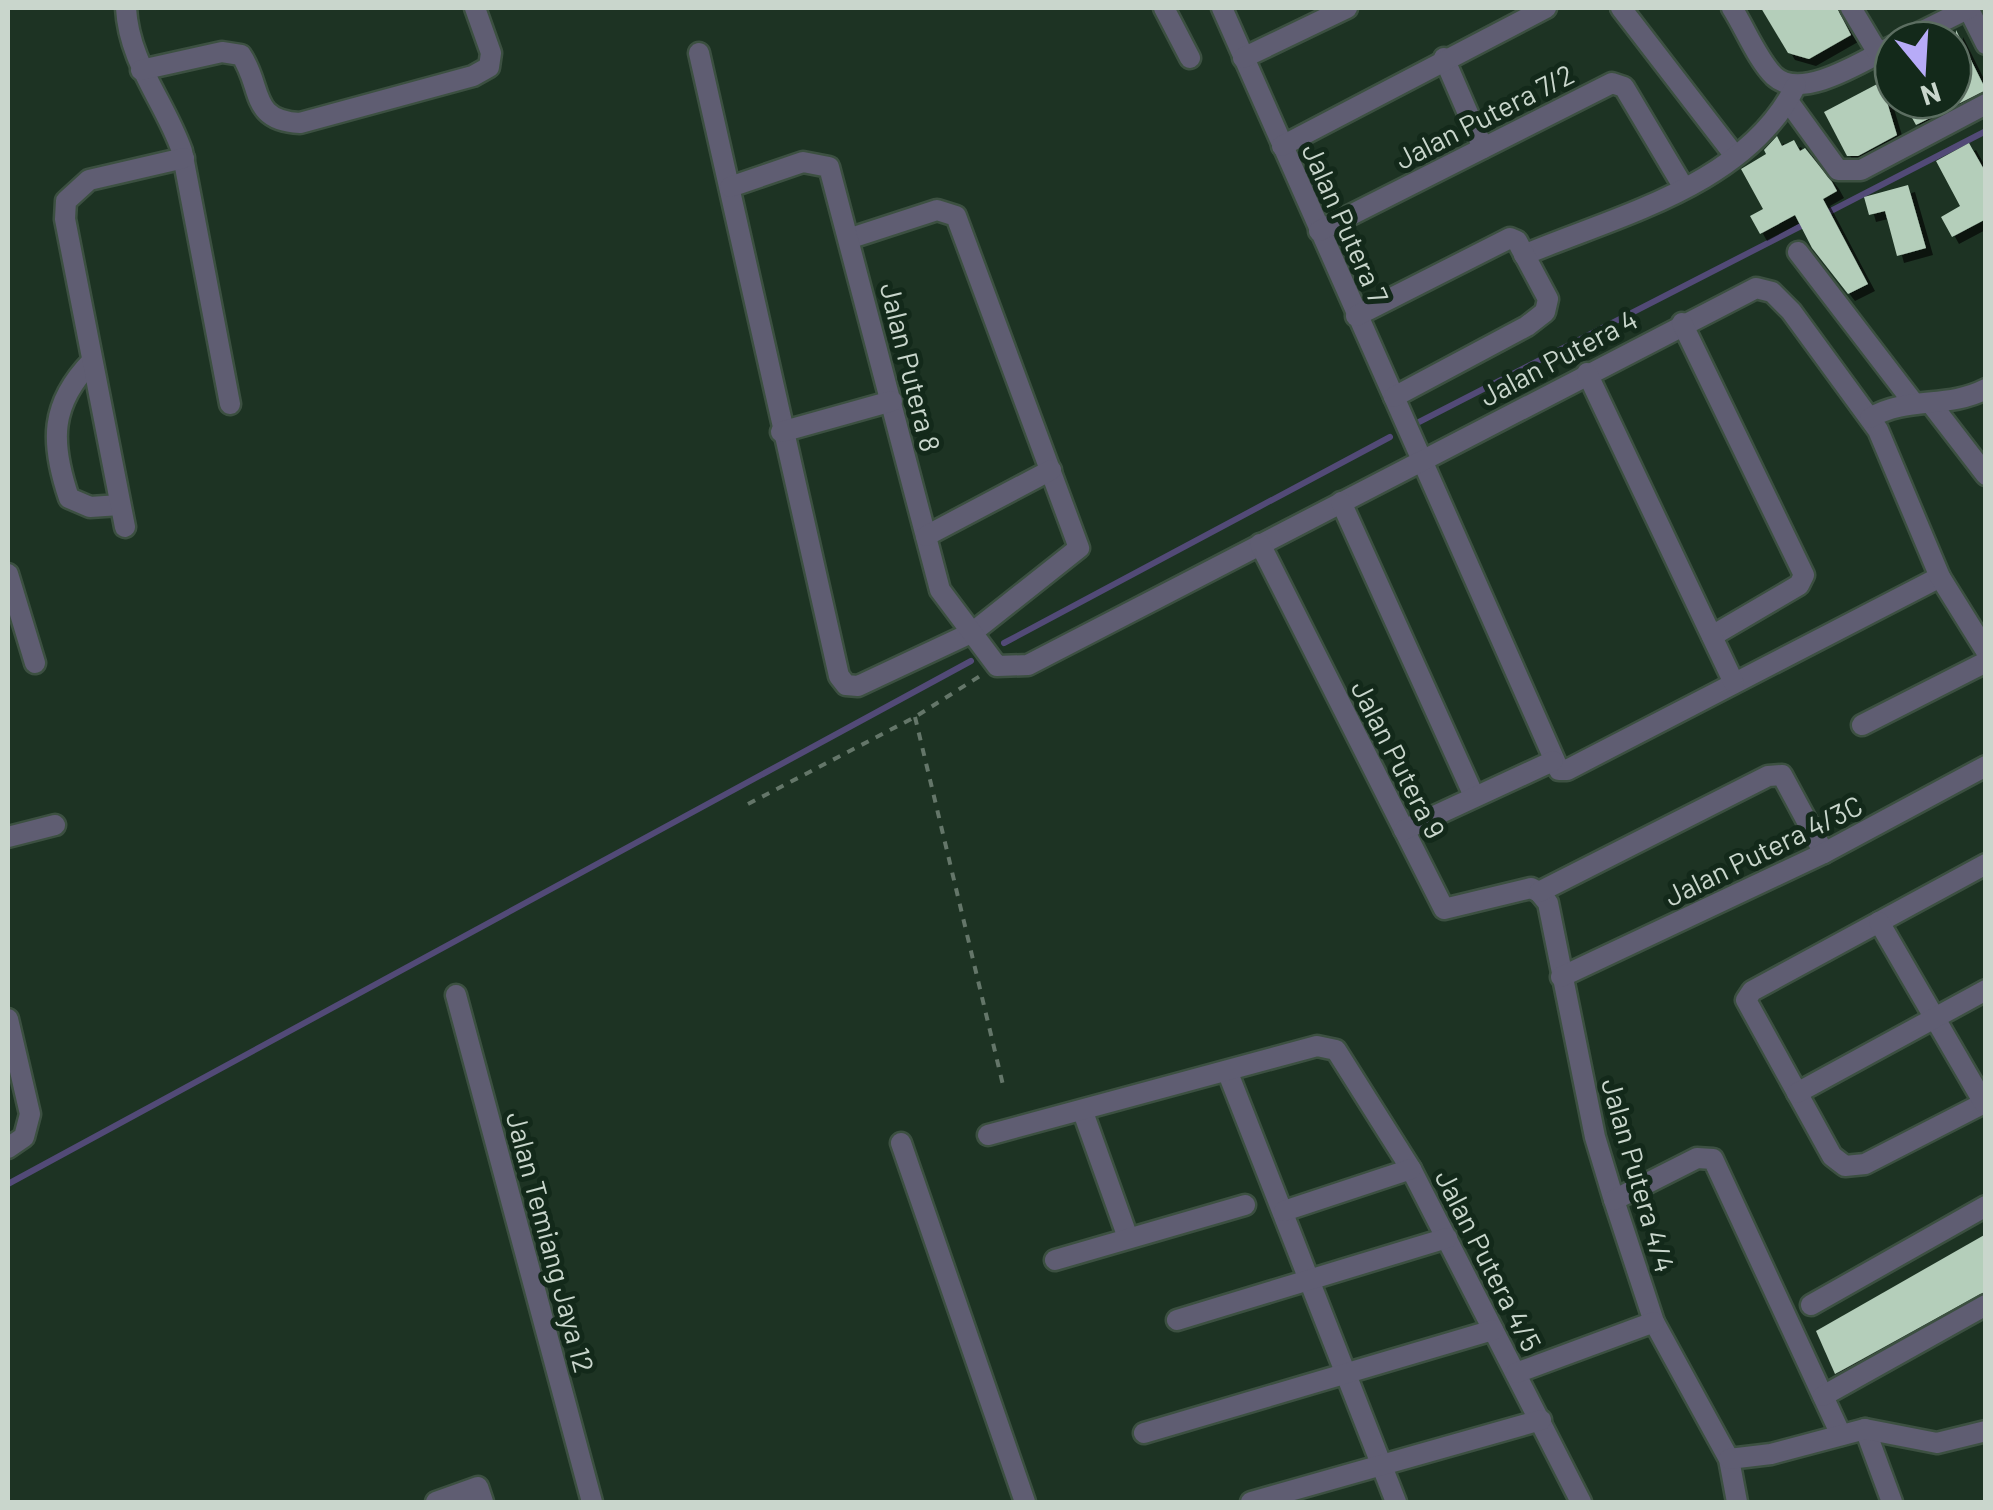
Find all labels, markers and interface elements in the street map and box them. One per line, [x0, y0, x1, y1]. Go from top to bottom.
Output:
north arrow [1873, 20, 1973, 120]
street label: Jalan Putera 7/2 [1389, 56, 1579, 176]
text: N [1917, 76, 1945, 114]
street label: Jalan Putera 7 [1296, 138, 1396, 308]
street label: Jalan Putera 8 [874, 279, 948, 455]
street label: Jalan Putera 4 [1473, 301, 1643, 413]
street label: Jalan Putera 9 [1345, 674, 1453, 844]
street label: Jalan Putera 4/3C [1658, 787, 1868, 913]
street label: Jalan Putera 4/4 [1595, 1074, 1683, 1276]
street label: Jalan Temiang Jaya 12 [500, 1108, 602, 1376]
street label: Jalan Putera 4/5 [1429, 1164, 1549, 1356]

